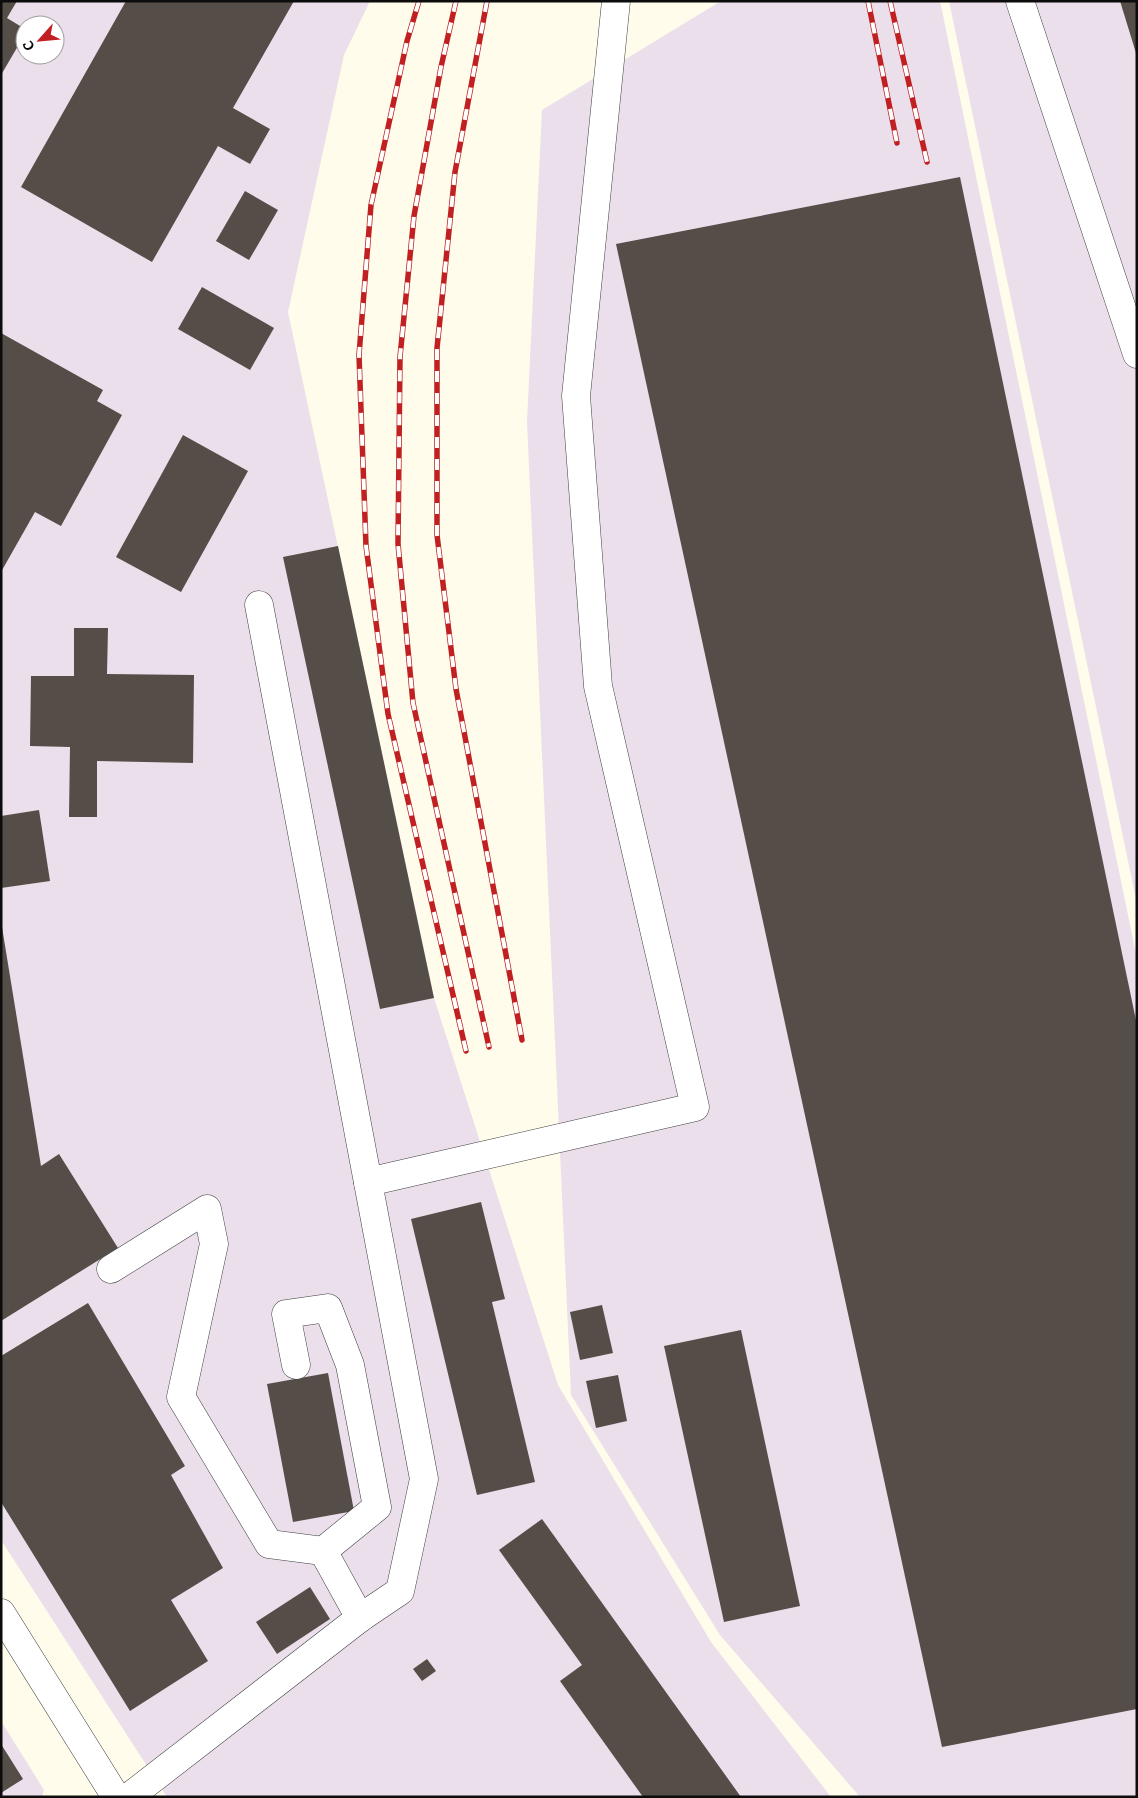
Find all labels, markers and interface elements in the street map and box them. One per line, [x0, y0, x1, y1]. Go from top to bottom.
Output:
north arrow [15, 15, 65, 65]
text: С [19, 38, 38, 53]

